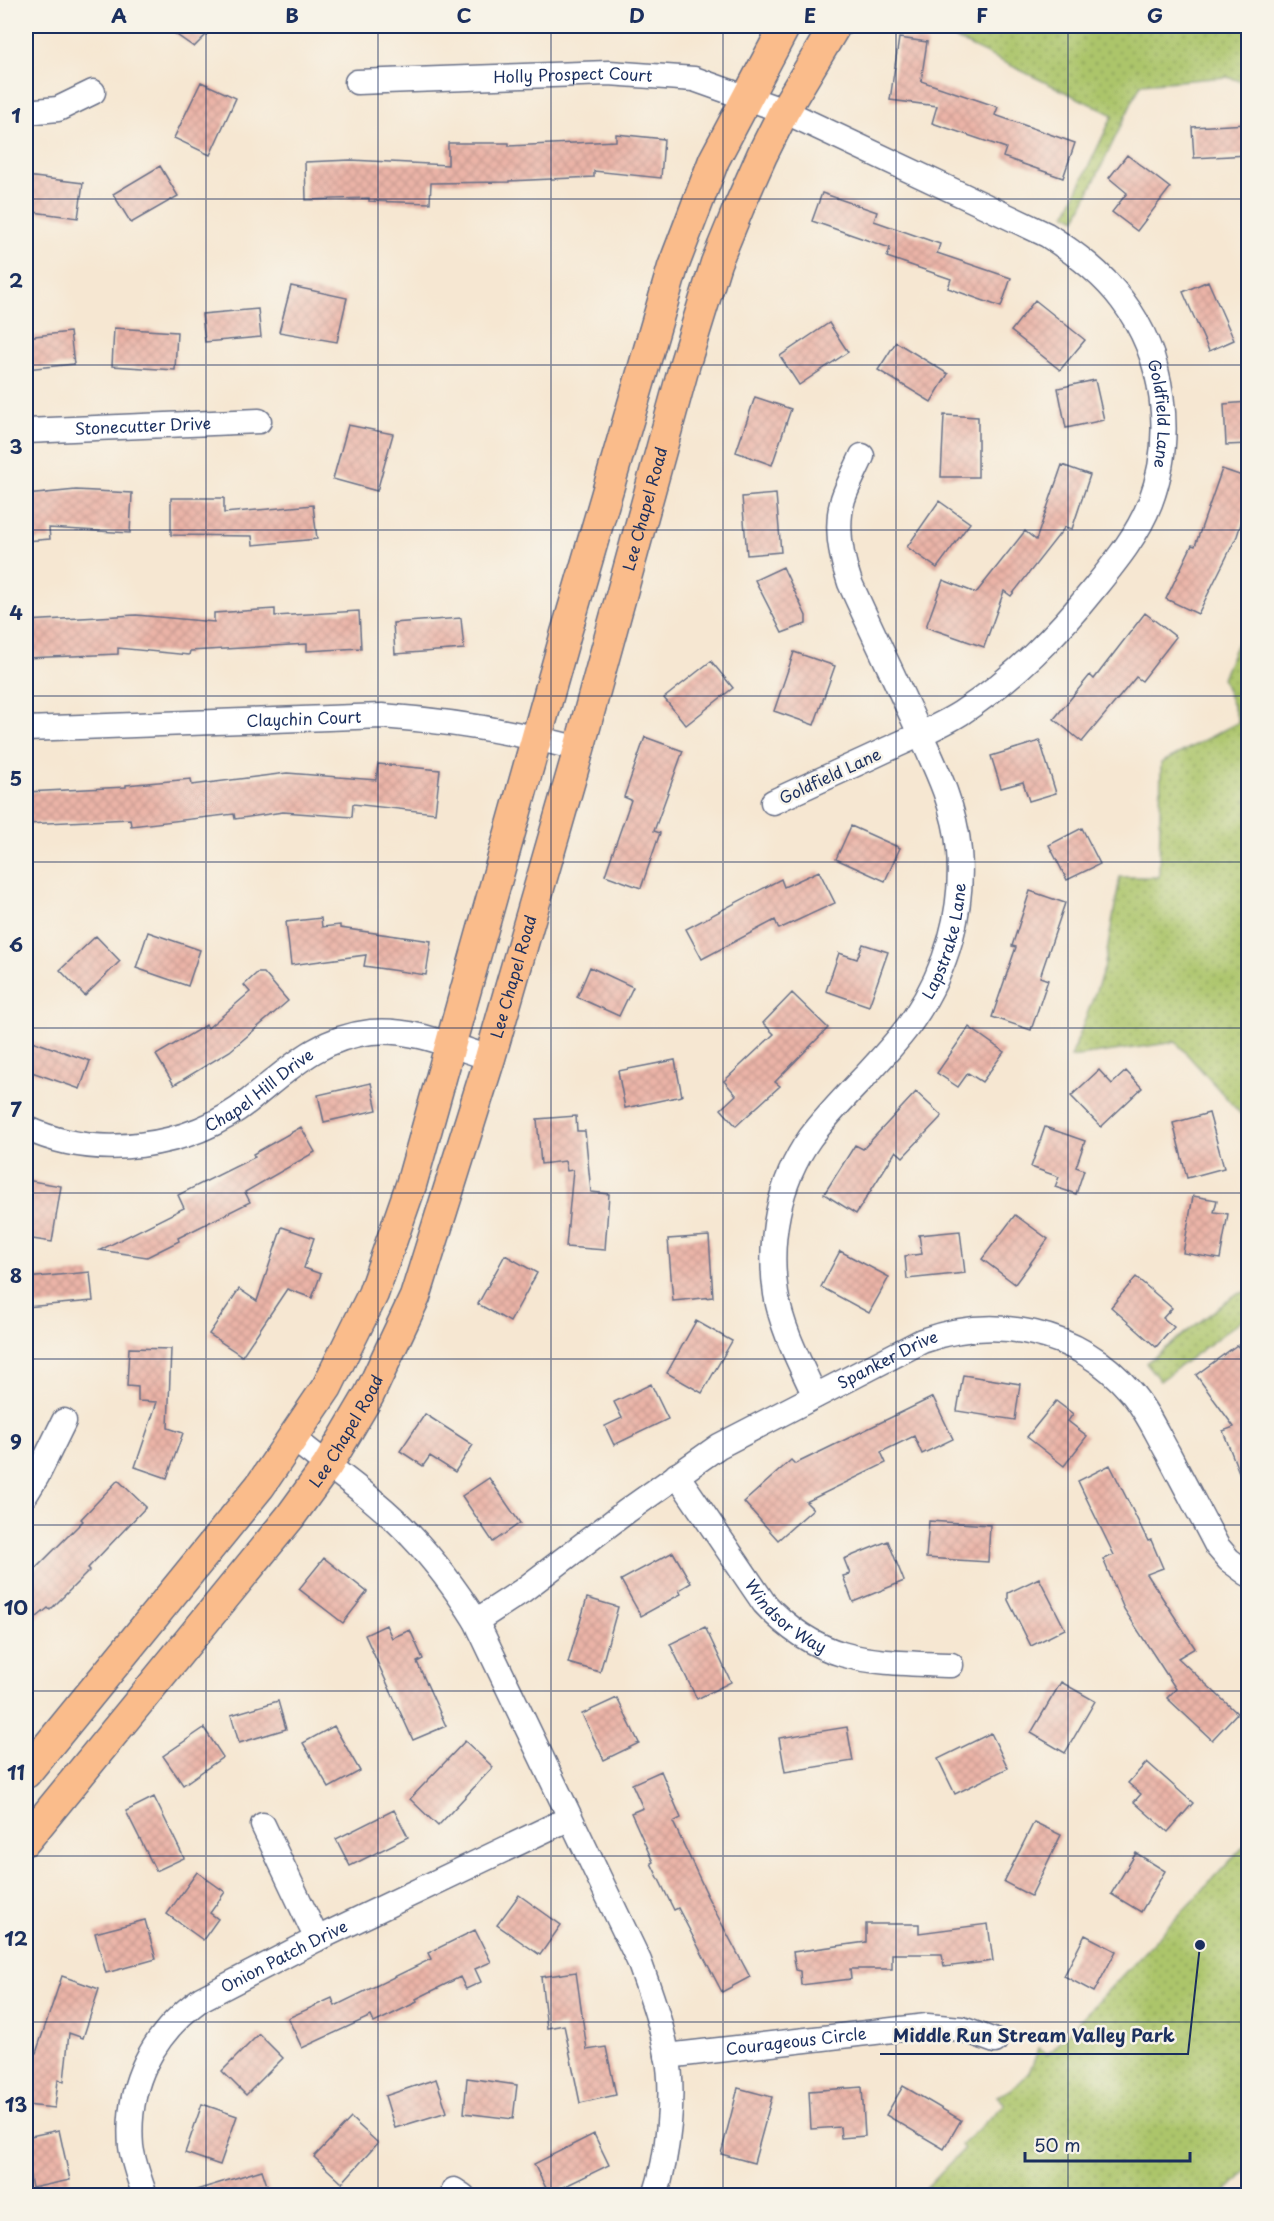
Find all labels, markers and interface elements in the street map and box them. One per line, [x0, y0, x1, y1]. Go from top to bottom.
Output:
text: A [111, 0, 127, 30]
text: B [285, 0, 299, 30]
text: C [456, 0, 472, 30]
text: D [629, 0, 645, 30]
text: E [804, 0, 816, 30]
text: F [976, 0, 988, 30]
text: G [1147, 0, 1163, 30]
street label: Holly Prospect Court [493, 60, 654, 88]
text: 1 [11, 100, 21, 130]
text: 2 [9, 265, 23, 295]
street label: Goldfield Lane [1142, 356, 1177, 471]
street label: Stonecutter Drive [74, 410, 211, 440]
text: 3 [9, 431, 23, 461]
street label: Lee Chapel Road [616, 444, 672, 573]
text: 4 [9, 597, 23, 627]
street label: Claychin Court [246, 704, 362, 732]
street label: Goldfield Lane [775, 741, 884, 809]
text: 5 [10, 763, 22, 793]
street label: Lapstrake Lane [915, 882, 971, 1003]
street label: Lee Chapel Road [483, 912, 542, 1041]
text: 6 [9, 929, 23, 959]
street label: Chapel Hill Drive [200, 1041, 318, 1137]
text: 7 [10, 1094, 22, 1124]
text: 8 [10, 1260, 22, 1290]
street label: Spanker Drive [832, 1324, 940, 1394]
street label: Lee Chapel Road [302, 1370, 388, 1492]
text: 9 [10, 1426, 22, 1456]
street label: Windsor Way [740, 1574, 831, 1658]
text: 10 [4, 1592, 28, 1622]
text: 11 [7, 1757, 25, 1787]
street label: Onion Patch Drive [216, 1913, 351, 1998]
text: 12 [4, 1923, 28, 1953]
callout: Middle Run Stream Valley Park [880, 2018, 1188, 2054]
street label: Courageous Circle [724, 2020, 868, 2060]
text: Middle Run Stream Valley Park [893, 2021, 1175, 2048]
text: 13 [5, 2089, 27, 2119]
scale bar [1025, 2125, 1190, 2163]
text: 50 m [1034, 2131, 1081, 2158]

